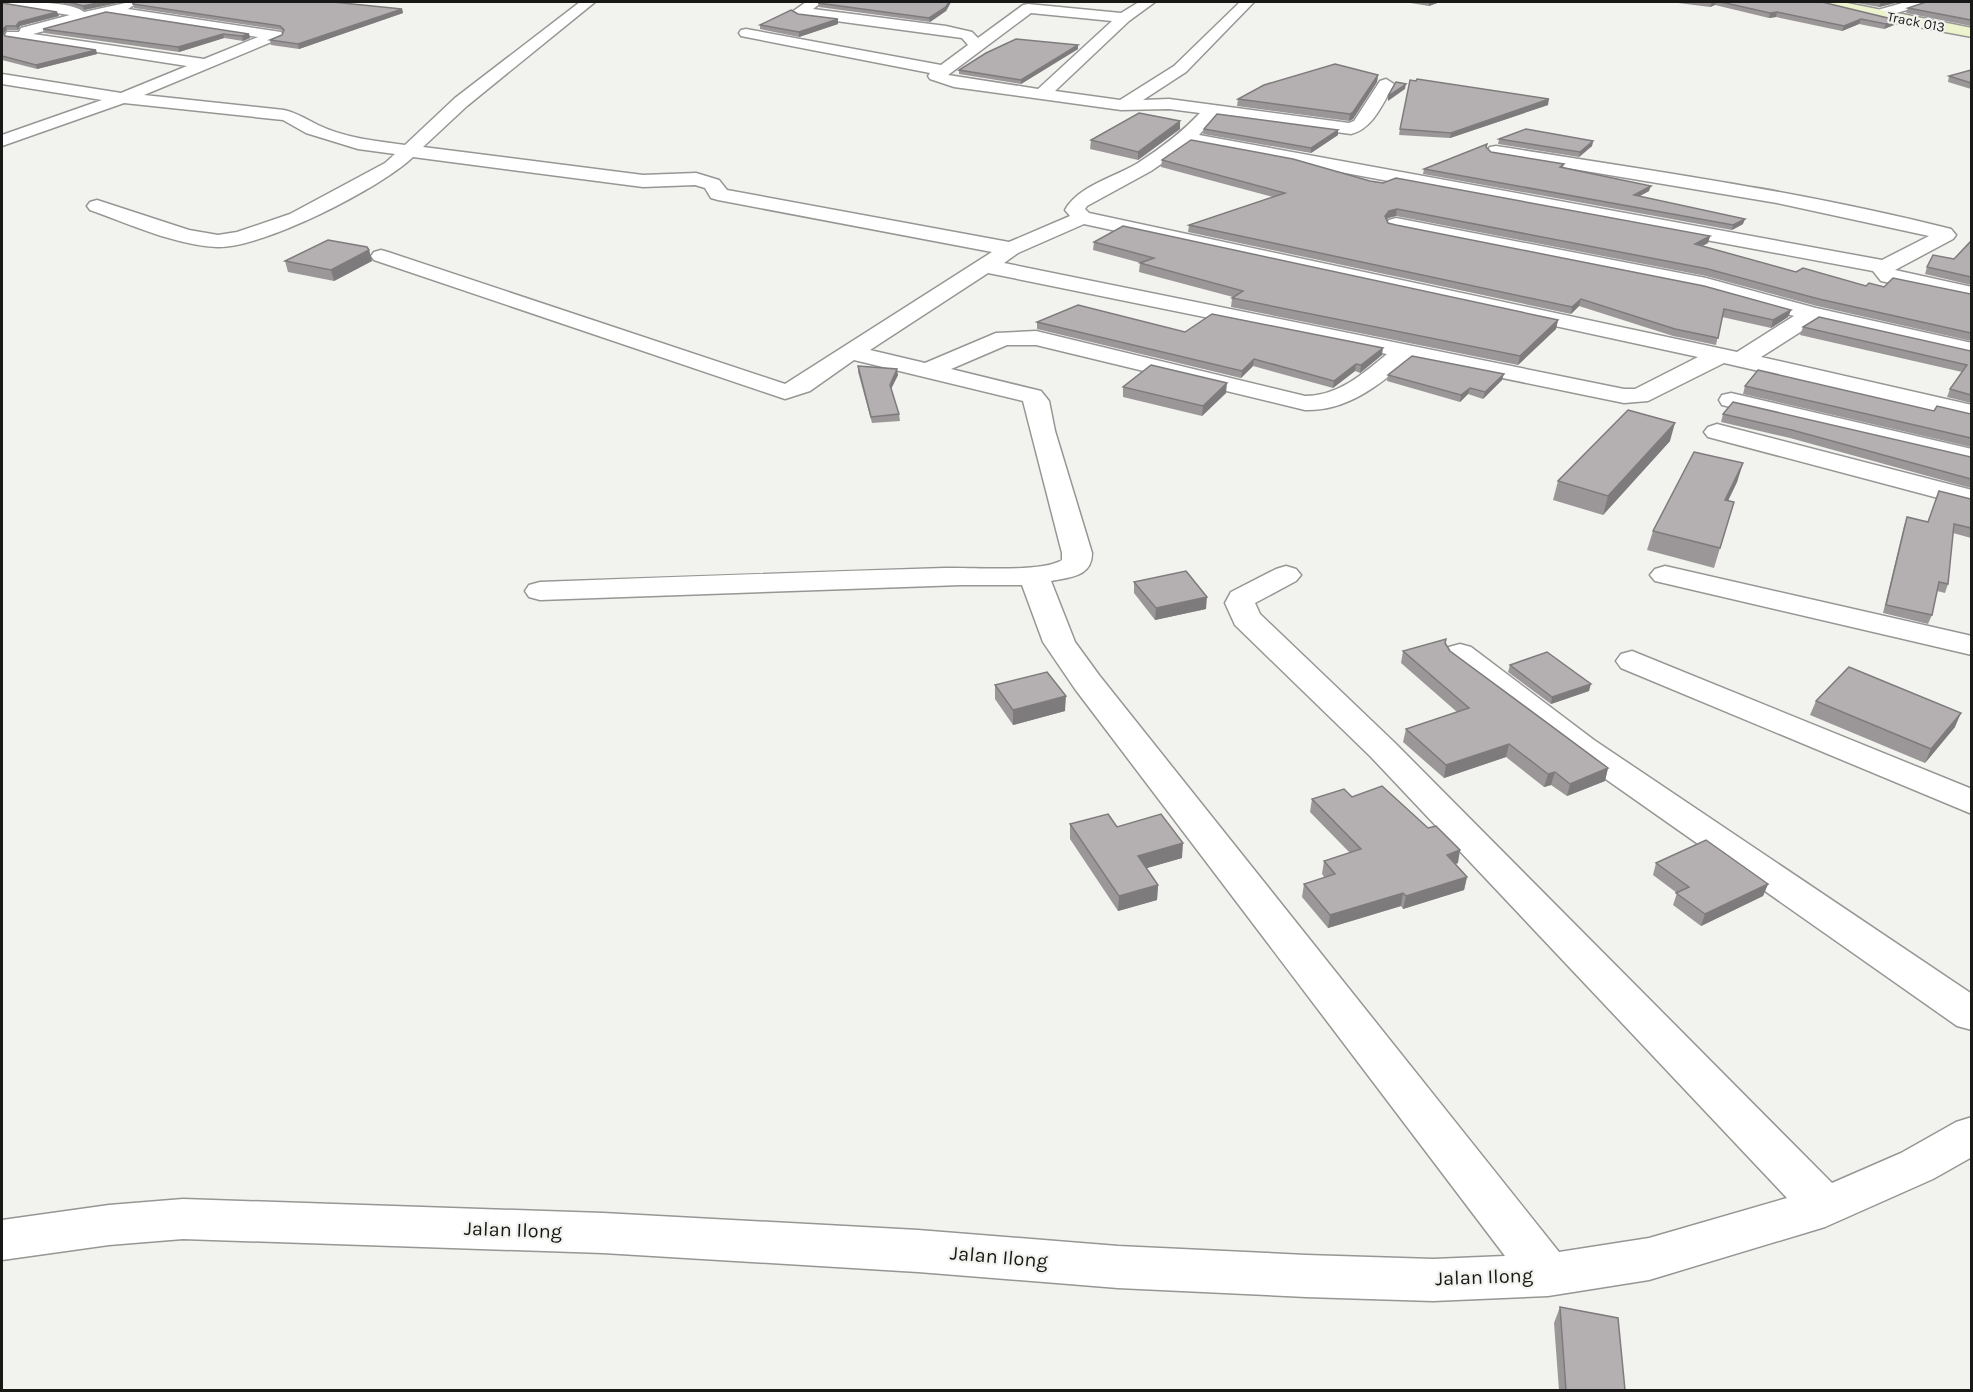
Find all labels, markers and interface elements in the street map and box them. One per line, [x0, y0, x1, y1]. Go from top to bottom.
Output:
street label: Track 013 [1886, 8, 1946, 36]
street label: Jalan Ilong [464, 1217, 562, 1243]
street label: Jalan Ilong [949, 1241, 1049, 1273]
street label: Jalan Ilong [1435, 1264, 1533, 1290]

